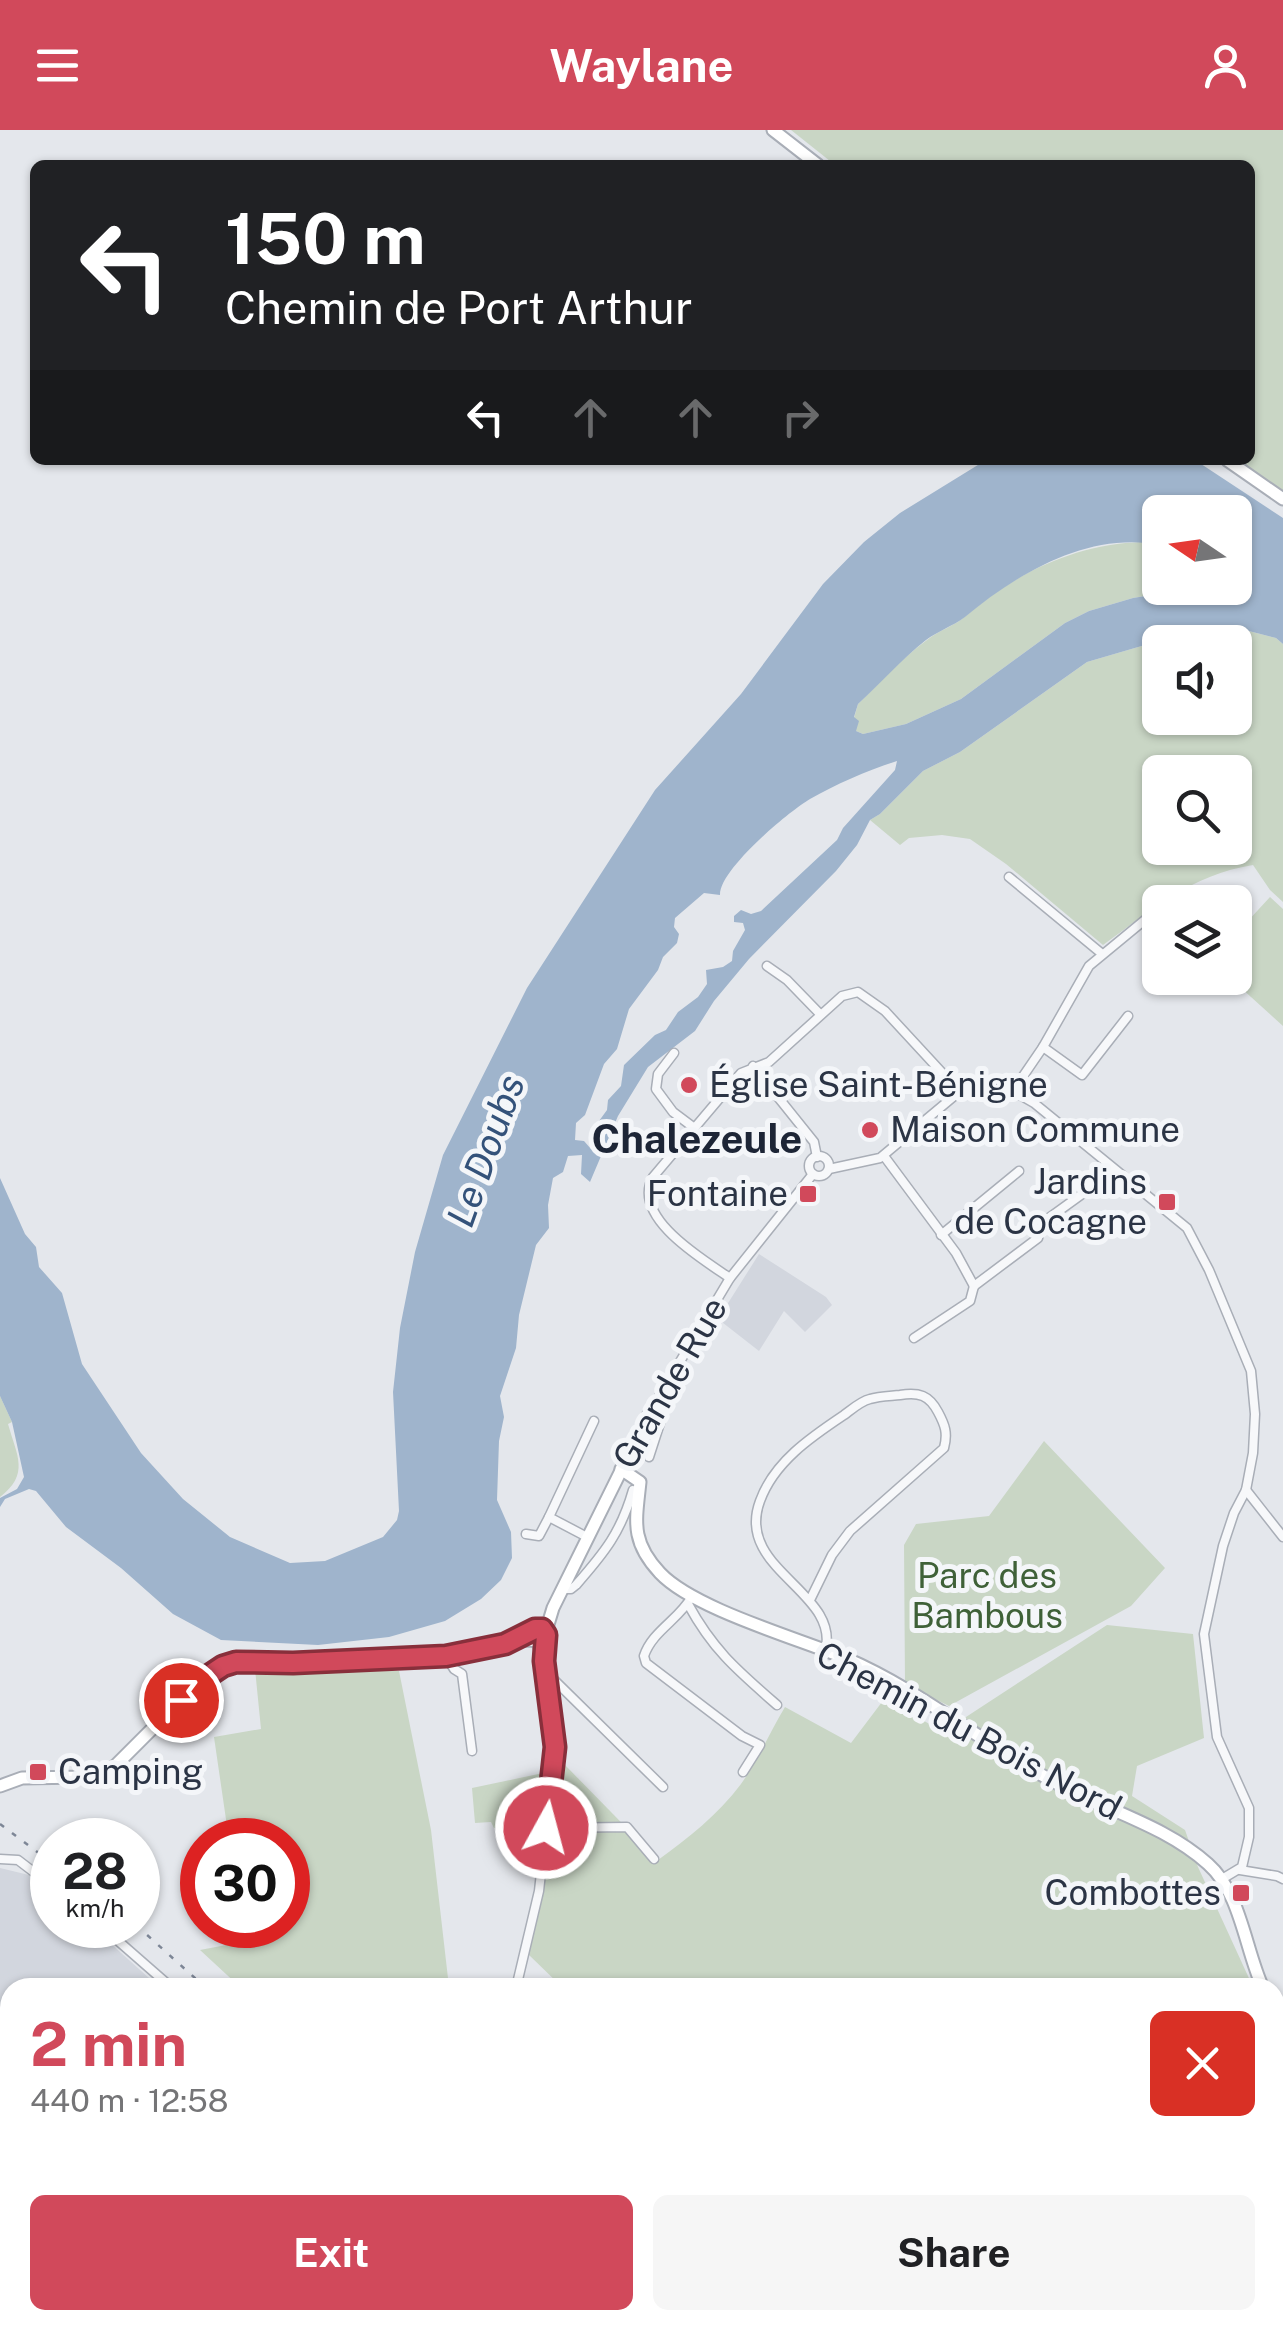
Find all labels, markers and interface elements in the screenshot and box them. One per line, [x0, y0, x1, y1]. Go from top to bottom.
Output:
icon: menu [30, 38, 85, 93]
icon: person [1198, 38, 1253, 93]
text: Waylane [550, 39, 733, 92]
text: 150 m [225, 197, 426, 280]
icon: left [60, 200, 190, 330]
text: Chemin de Port Arthur [225, 281, 692, 334]
icon: left [458, 390, 513, 445]
icon: ahead [563, 390, 618, 445]
icon: ahead [668, 390, 723, 445]
icon: right [773, 390, 828, 445]
north arrow [1142, 495, 1252, 605]
map controls [1142, 495, 1252, 995]
button: sound [1142, 625, 1252, 735]
button: search [1142, 755, 1252, 865]
button: layers [1142, 885, 1252, 995]
place label: Église Saint-Bénigne [709, 1063, 1048, 1105]
water label: Le Doubs [437, 1069, 534, 1233]
marker: Église Saint-Bénigne [678, 1074, 700, 1096]
place label: Maison Commune [890, 1109, 1180, 1150]
district label: Chalezeule [592, 1115, 802, 1162]
marker: Maison Commune [859, 1119, 881, 1141]
place label: Jardins de Cocagne [954, 1161, 1147, 1242]
place label: Fontaine [647, 1173, 788, 1214]
marker: Fontaine [797, 1183, 819, 1205]
marker: Jardins de Cocagne [1156, 1191, 1178, 1213]
street label: Grande Rue [604, 1290, 735, 1476]
park label: Parc des Bambous [911, 1555, 1063, 1636]
street label: Chemin du Bois Nord [810, 1633, 1129, 1828]
pin [139, 1658, 224, 1743]
icon: arrive [154, 1673, 209, 1728]
place label: Camping [58, 1751, 203, 1792]
marker: Camping [27, 1761, 49, 1783]
position arrow [494, 1776, 598, 1880]
speed limit sign: 30 [180, 1818, 310, 1948]
text: 28 [62, 1841, 128, 1900]
place label: Combottes [1045, 1872, 1221, 1913]
marker: Combottes [1230, 1882, 1252, 1904]
text: km/h [66, 1893, 124, 1923]
text: 2 min [30, 2009, 187, 2080]
button: close [1150, 2011, 1255, 2116]
text: 440 m · 12:58 [30, 2082, 228, 2119]
button: Exit [30, 2195, 633, 2310]
button: Share [653, 2195, 1255, 2310]

